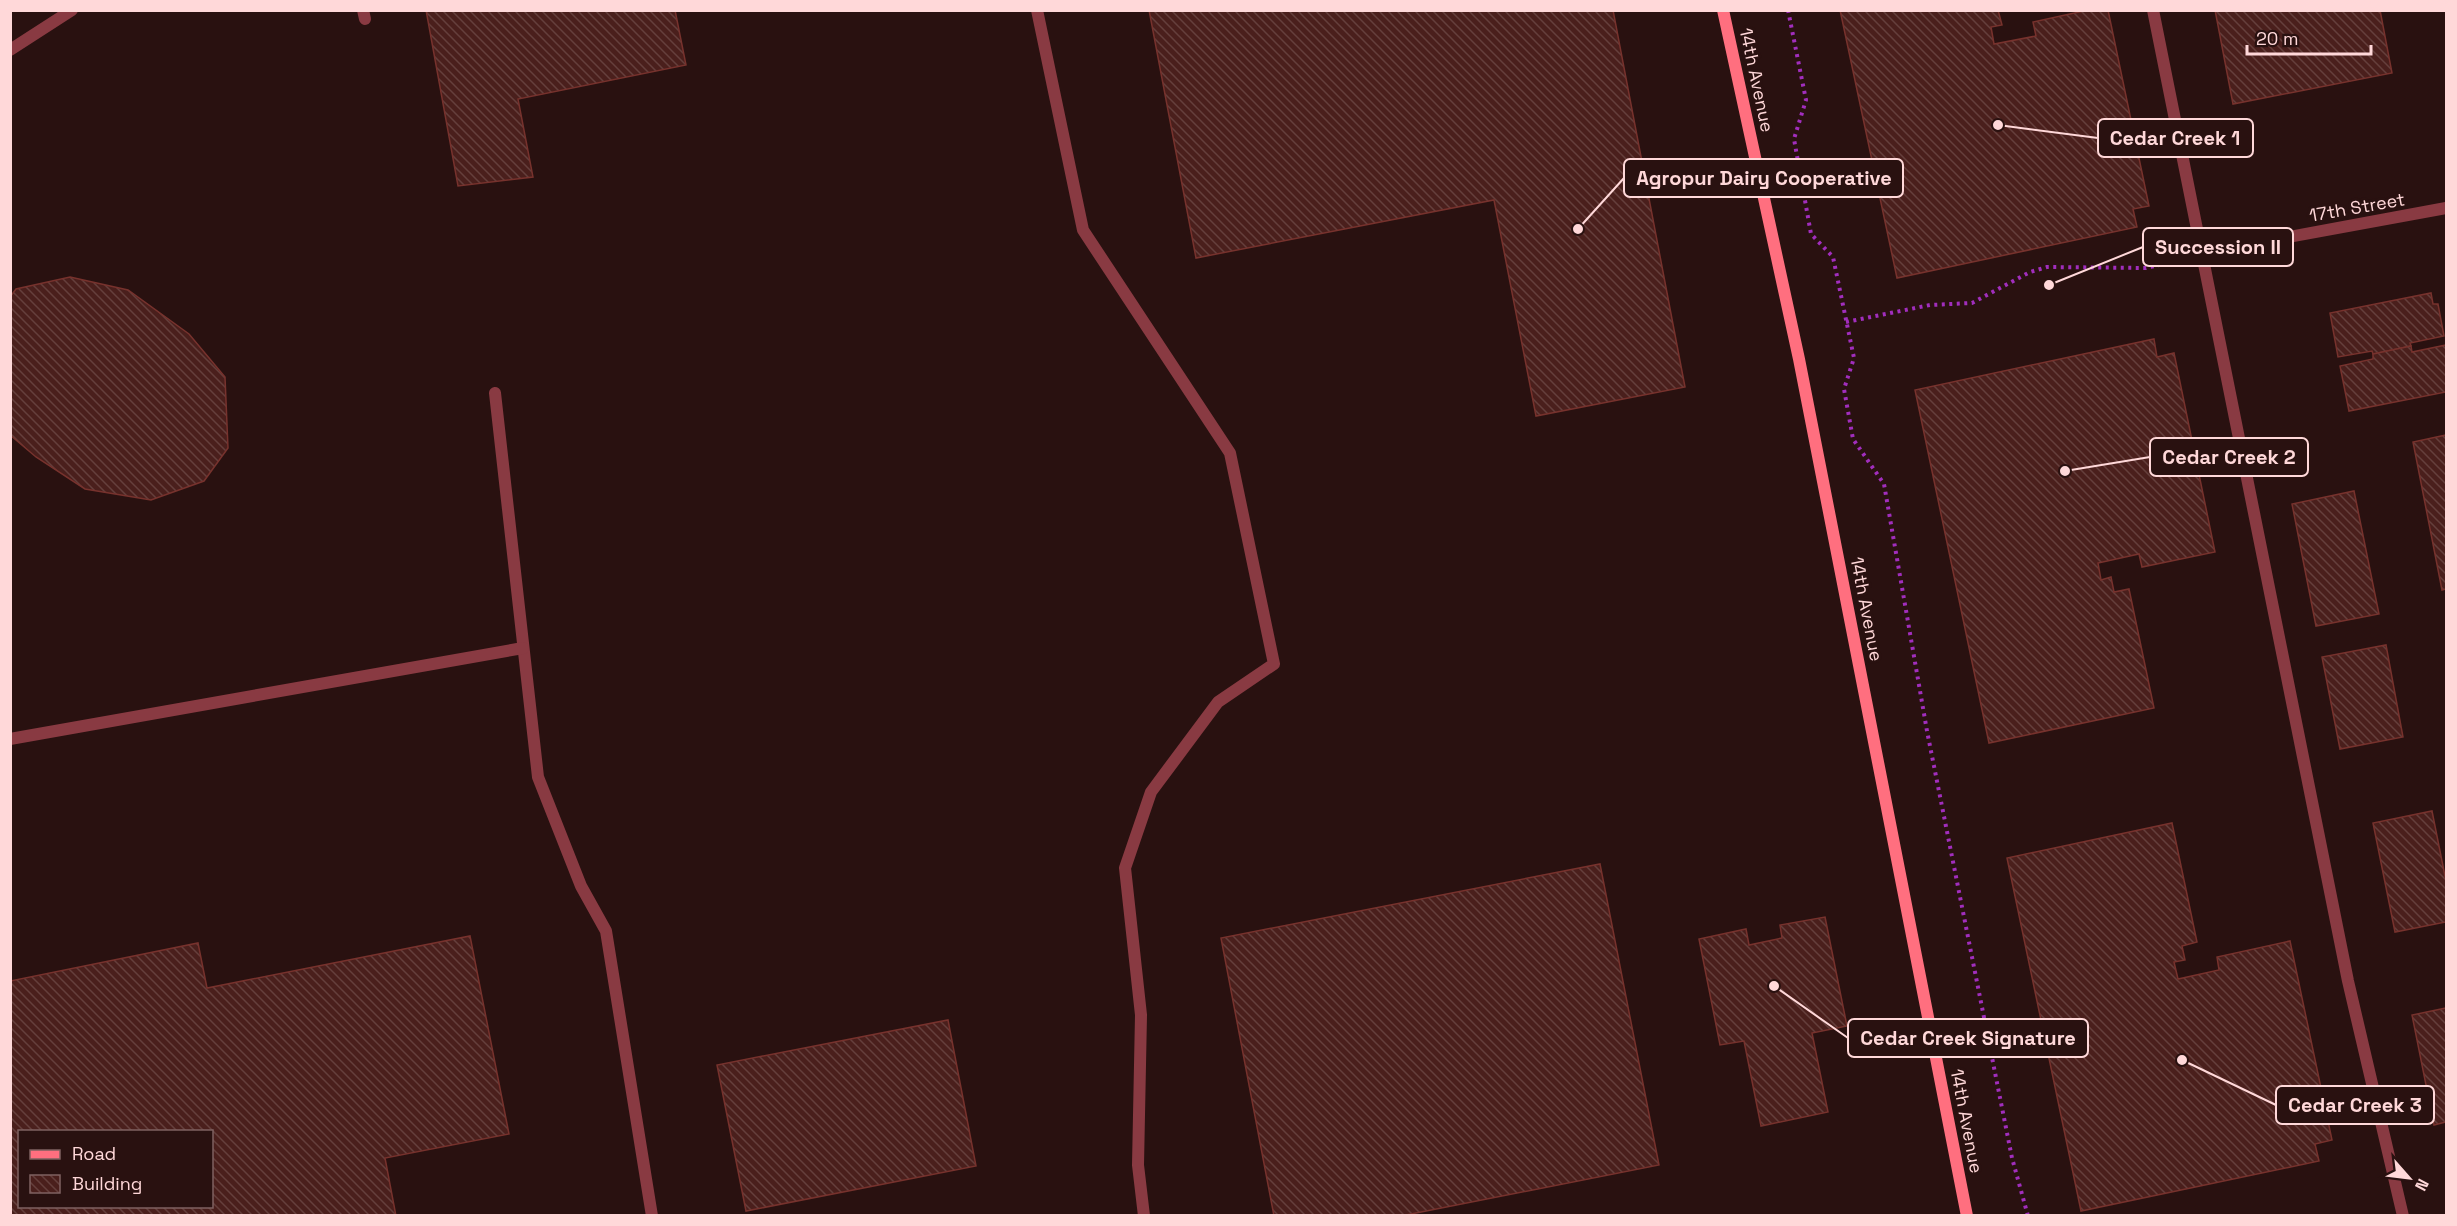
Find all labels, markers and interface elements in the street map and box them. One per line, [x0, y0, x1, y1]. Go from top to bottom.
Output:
scale bar [2247, 18, 2372, 56]
street label: 14th Avenue [1735, 26, 1779, 134]
text: 20 m [2256, 27, 2299, 50]
callout: Cedar Creek 1 [2098, 119, 2253, 157]
text: Cedar Creek 1 [2110, 125, 2240, 151]
callout: Agropur Dairy Cooperative [1624, 159, 1903, 197]
text: Agropur Dairy Cooperative [1636, 165, 1892, 191]
street label: 17th Street [2307, 187, 2407, 227]
callout: Succession II [2143, 228, 2293, 266]
text: Succession II [2155, 234, 2281, 260]
callout: Cedar Creek 2 [2150, 438, 2308, 476]
text: Cedar Creek 2 [2162, 444, 2296, 470]
street label: 14th Avenue [1846, 555, 1888, 663]
callout: Cedar Creek Signature [1848, 1019, 2088, 1057]
text: Cedar Creek Signature [1860, 1025, 2076, 1051]
street label: 14th Avenue [1946, 1067, 1988, 1175]
callout: Cedar Creek 3 [2276, 1086, 2434, 1124]
text: Cedar Creek 3 [2288, 1092, 2422, 1118]
legend [18, 1130, 213, 1208]
text: Road [72, 1142, 116, 1165]
north arrow [2379, 1148, 2439, 1208]
text: Building [72, 1172, 142, 1195]
text: N [2410, 1175, 2434, 1194]

